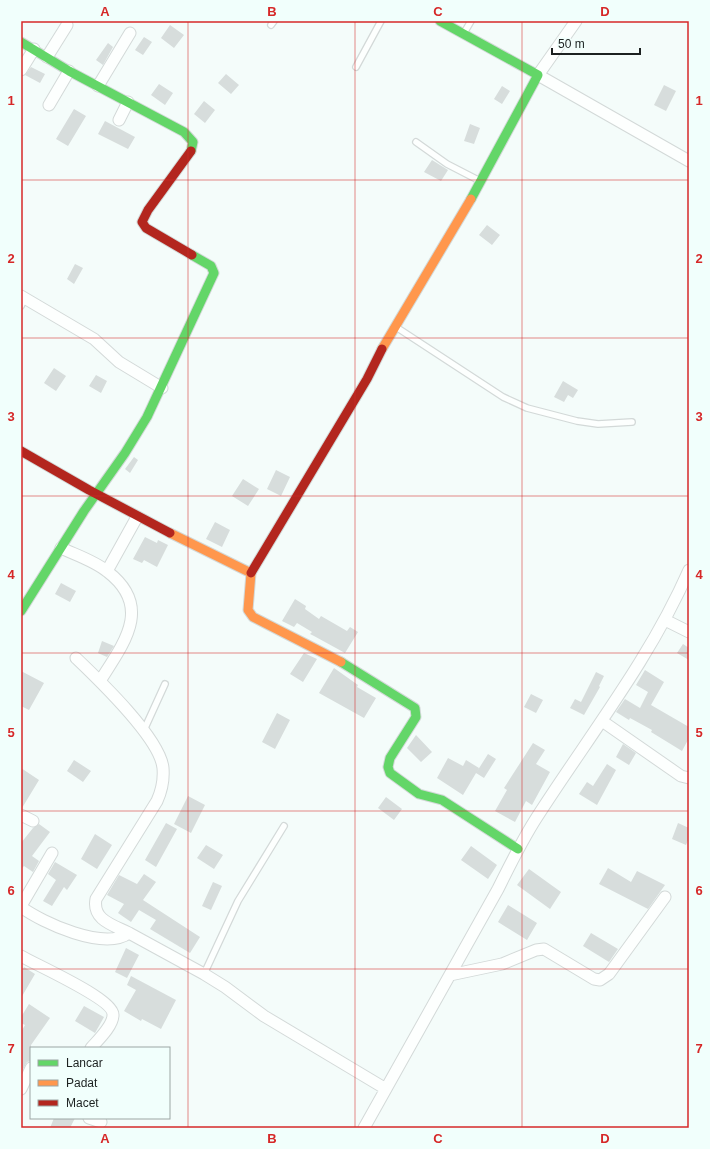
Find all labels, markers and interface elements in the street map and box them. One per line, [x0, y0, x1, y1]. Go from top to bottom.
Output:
text: A [100, 4, 110, 19]
text: B [267, 4, 277, 19]
text: C [433, 4, 443, 19]
text: D [600, 4, 610, 19]
scale bar [552, 30, 640, 56]
text: 50 m [558, 37, 585, 51]
text: 1 [7, 93, 15, 108]
text: 1 [695, 93, 703, 108]
text: 2 [7, 251, 15, 266]
text: 2 [695, 251, 703, 266]
text: 3 [7, 409, 15, 424]
text: 3 [695, 409, 703, 424]
text: 4 [7, 567, 15, 582]
text: 4 [695, 567, 703, 582]
text: 5 [7, 725, 15, 740]
text: 5 [695, 725, 703, 740]
text: 6 [7, 883, 15, 898]
text: 6 [695, 883, 703, 898]
text: 7 [7, 1041, 15, 1056]
text: 7 [695, 1041, 703, 1056]
legend [30, 1047, 170, 1119]
text: Lancar [66, 1056, 103, 1070]
text: Padat [66, 1076, 98, 1090]
text: Macet [66, 1096, 99, 1110]
text: A [100, 1131, 110, 1146]
text: B [267, 1131, 277, 1146]
text: C [433, 1131, 443, 1146]
text: D [600, 1131, 610, 1146]

